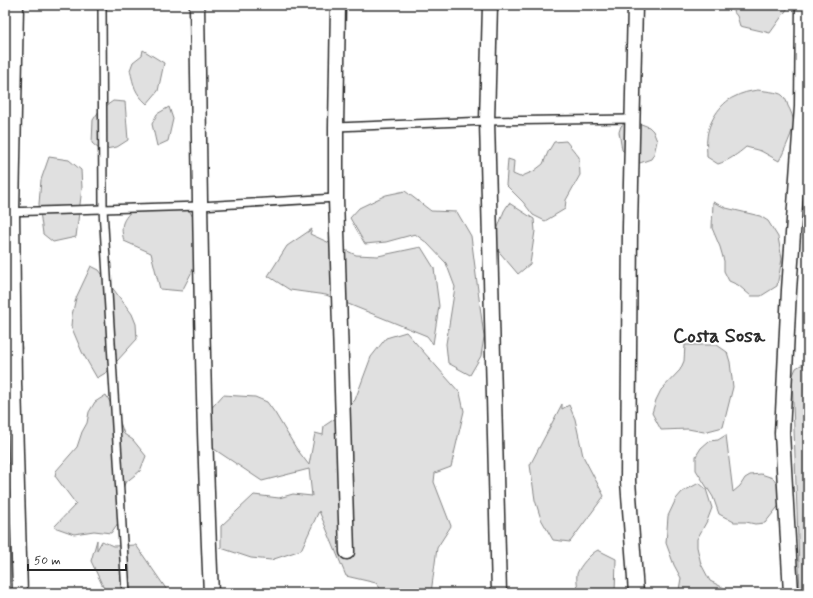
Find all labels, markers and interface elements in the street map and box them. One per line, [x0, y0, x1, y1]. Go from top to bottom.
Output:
district label: Costa Sosa [673, 323, 766, 350]
scale bar [28, 546, 126, 572]
text: 50 m [34, 553, 61, 569]

